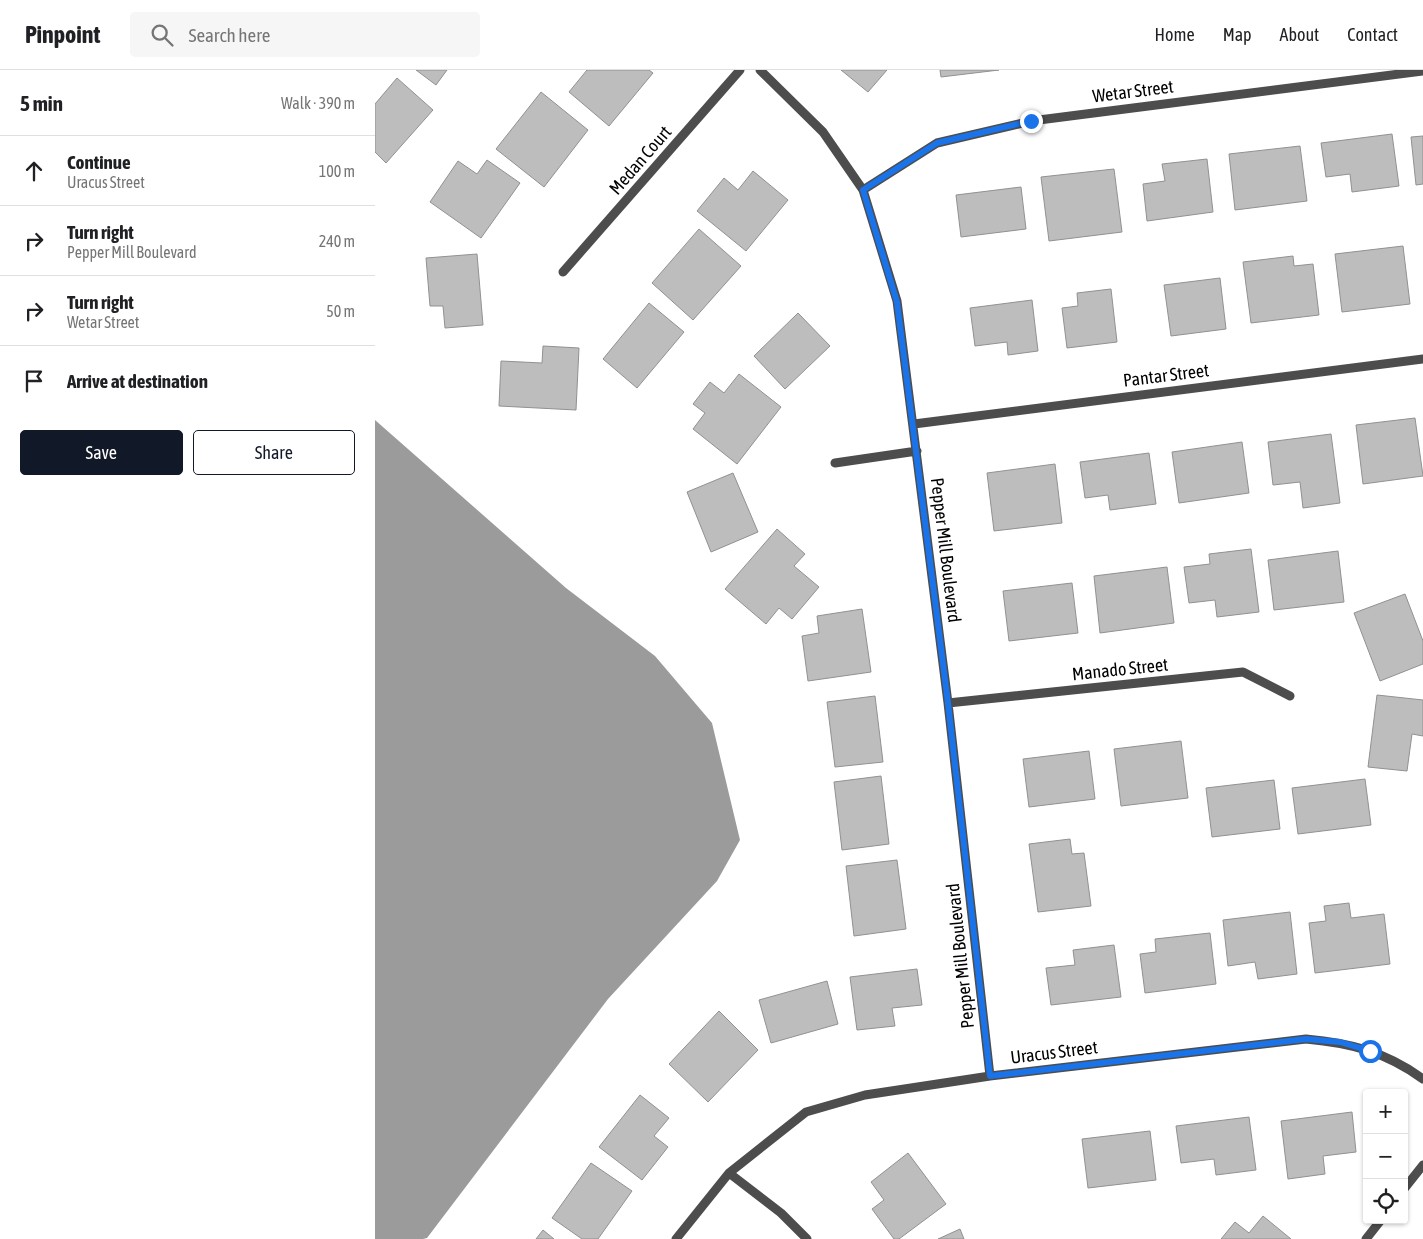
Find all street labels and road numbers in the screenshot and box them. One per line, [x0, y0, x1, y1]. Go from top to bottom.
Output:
street label: Wetar Street [1091, 76, 1175, 106]
street label: Medan Court [605, 121, 675, 199]
street label: Pantar Street [1122, 359, 1210, 391]
street label: Pepper Mill Boulevard [927, 476, 965, 624]
street label: Manado Street [1071, 654, 1169, 684]
street label: Pepper Mill Boulevard [942, 882, 978, 1030]
street label: Uracus Street [1009, 1036, 1099, 1068]

